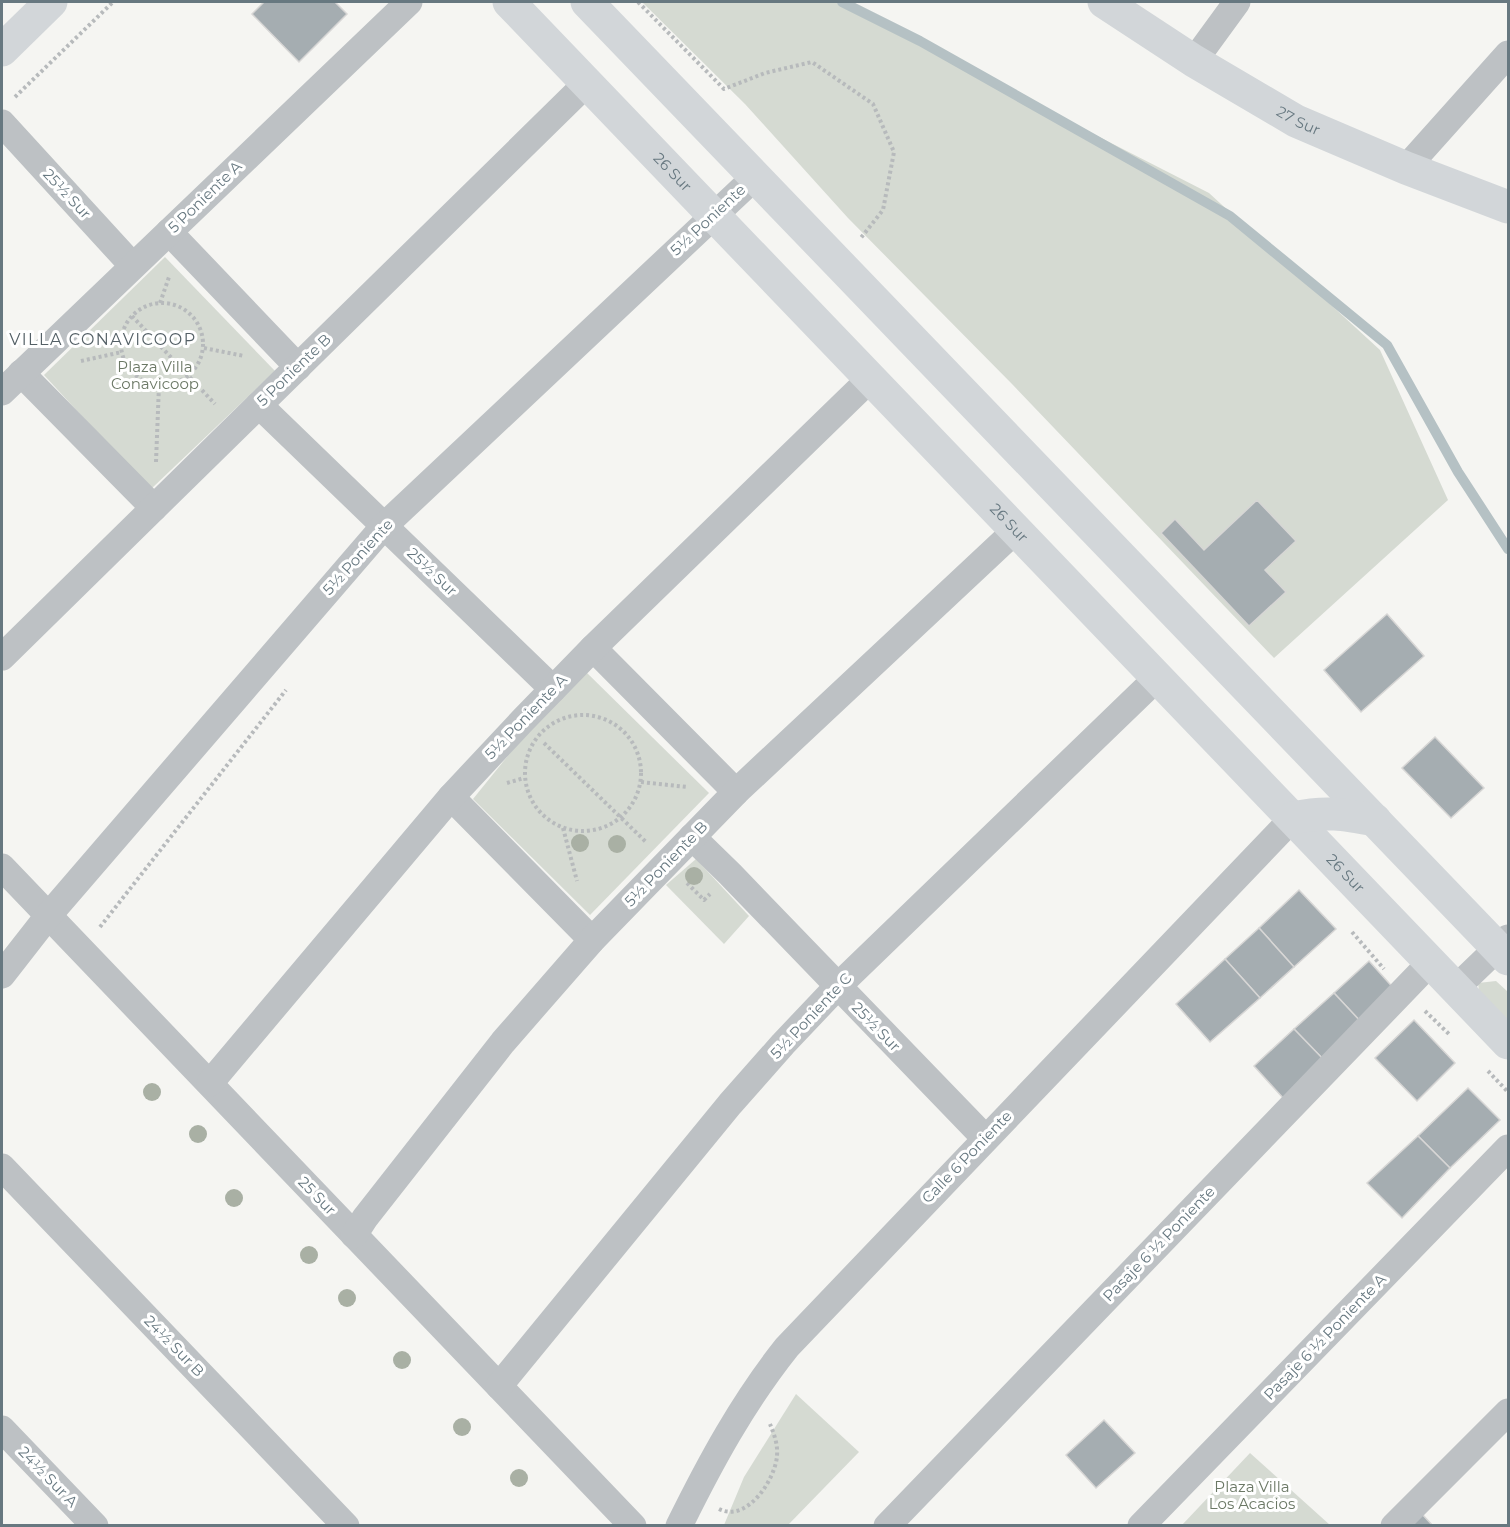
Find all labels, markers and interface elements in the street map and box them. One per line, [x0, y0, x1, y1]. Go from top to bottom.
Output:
street label: 27 Sur [1273, 102, 1323, 139]
street label: 26 Sur [650, 148, 696, 195]
street label: 5 Poniente A [164, 157, 246, 237]
street label: 25½ Sur [39, 165, 95, 223]
street label: 5½ Poniente [666, 180, 749, 259]
district label: VILLA CONAVICOOP [9, 330, 197, 349]
street label: 5 Poniente B [253, 330, 335, 410]
park label: Plaza Villa Conavicoop [111, 357, 199, 393]
street label: 26 Sur [986, 499, 1032, 546]
street label: 5½ Poniente [318, 515, 397, 599]
street label: 25½ Sur [404, 543, 461, 600]
street label: 5½ Poniente A [480, 670, 571, 763]
street label: 5½ Poniente B [620, 817, 711, 910]
street label: 26 Sur [1323, 850, 1369, 897]
street label: 5½ Poniente C [766, 968, 856, 1063]
street label: 25½ Sur [848, 998, 905, 1055]
street label: Calle 6 Poniente [918, 1106, 1016, 1207]
street label: 25 Sur [294, 1172, 340, 1219]
street label: Pasaje 6 ½ Poniente [1099, 1182, 1219, 1305]
street label: Pasaje 6 ½ Poniente A [1259, 1269, 1390, 1404]
street label: 24½ Sur B [140, 1311, 208, 1380]
street label: 24½ Sur A [15, 1442, 82, 1511]
park label: Plaza Villa Los Acacios [1209, 1477, 1295, 1513]

